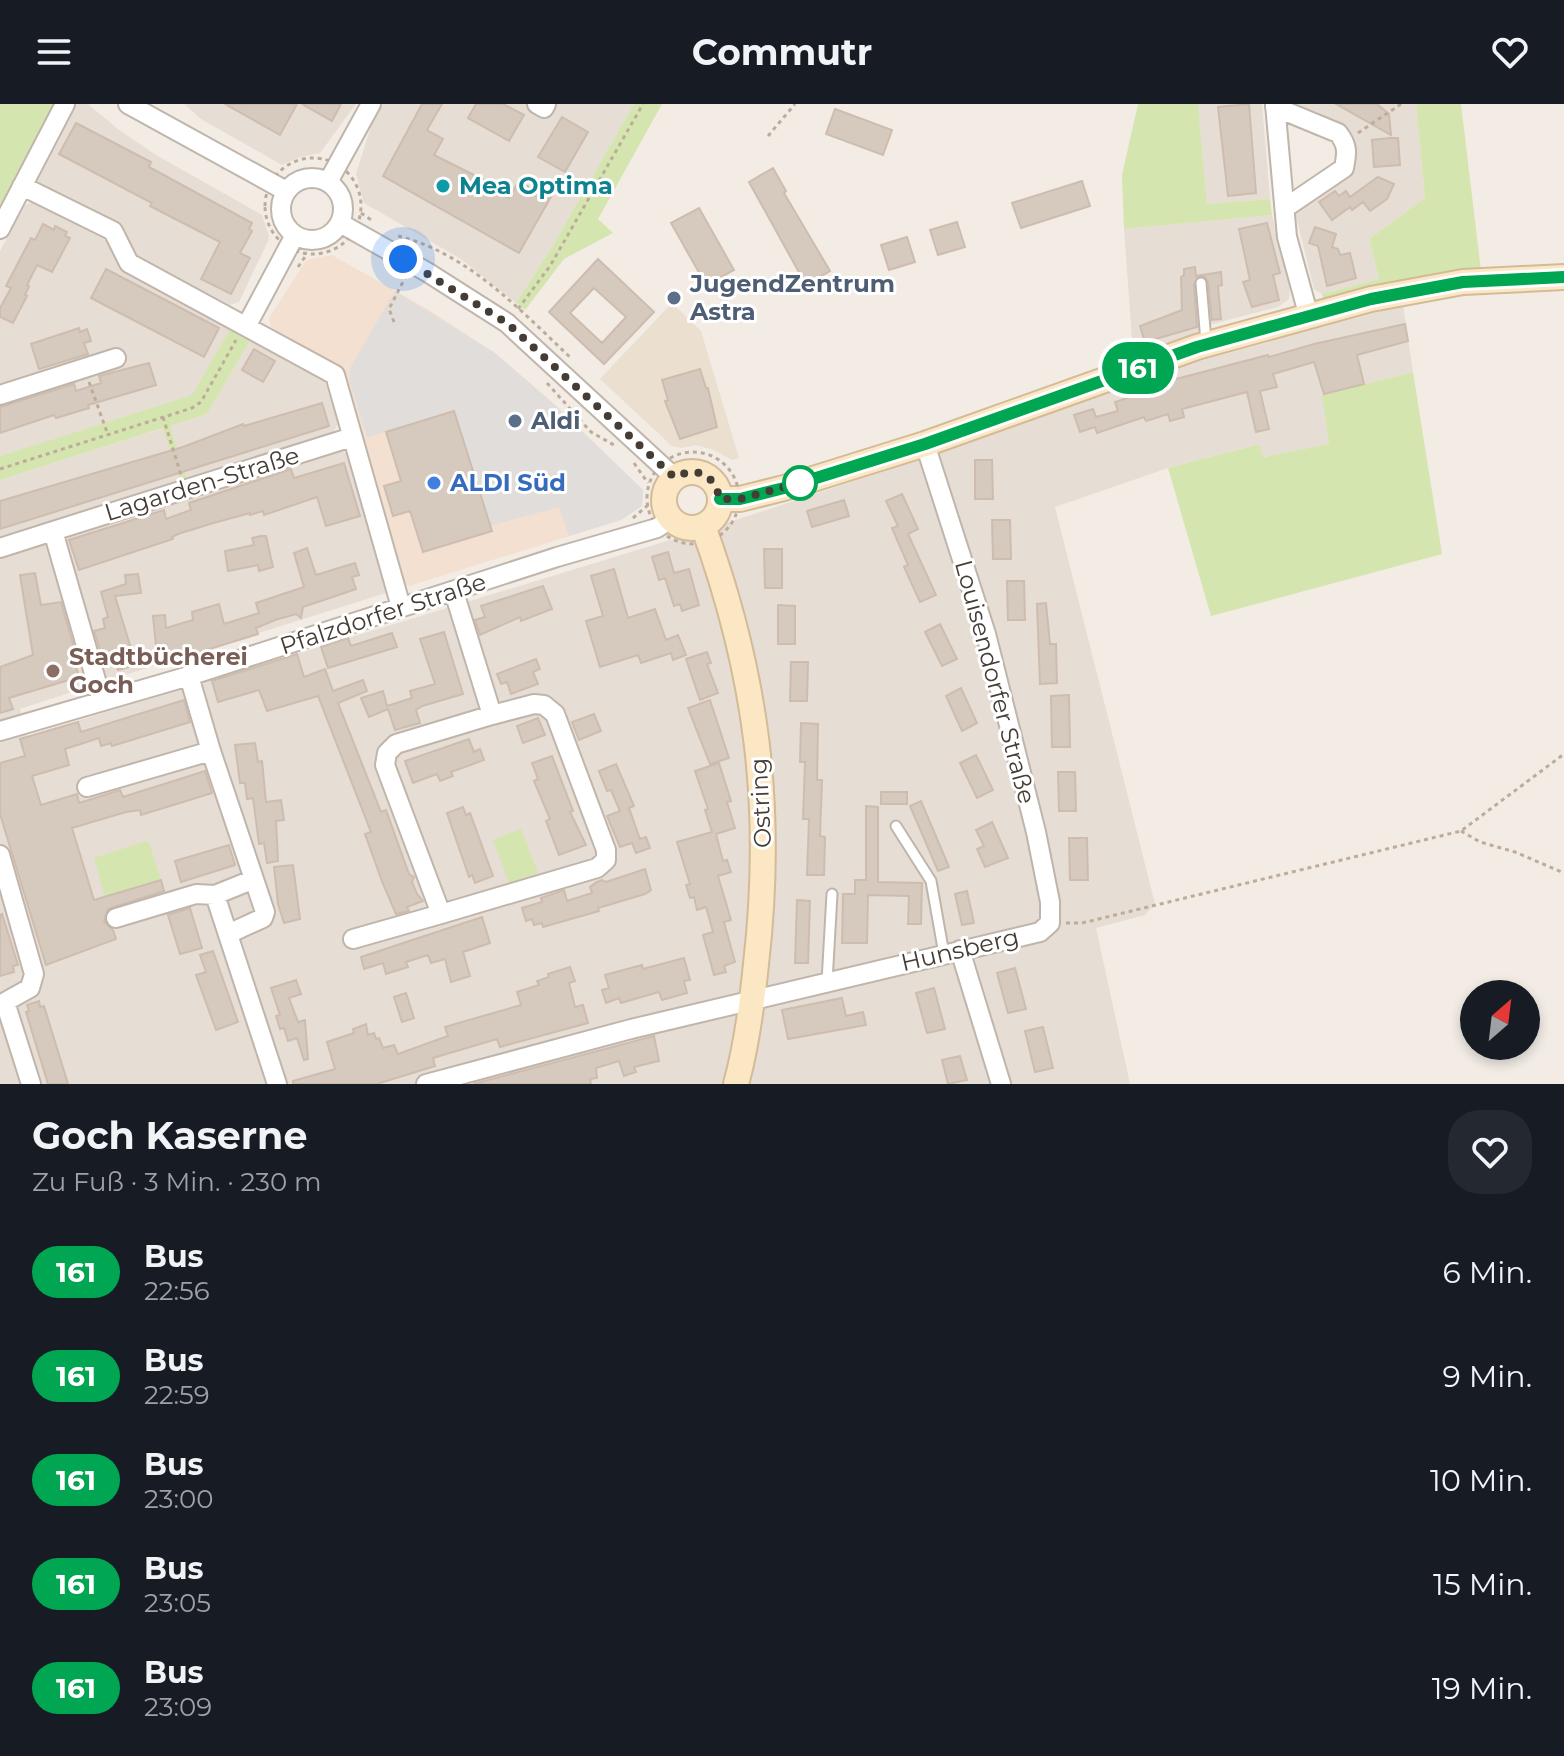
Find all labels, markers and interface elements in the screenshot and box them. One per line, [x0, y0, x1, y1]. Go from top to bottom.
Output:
icon: menu [32, 30, 76, 74]
text: Commutr [692, 30, 872, 74]
icon: heart [1488, 30, 1532, 74]
place label: Mea Optima [459, 171, 613, 200]
marker: Mea Optima [434, 177, 452, 195]
your location [383, 239, 423, 279]
place label: JugendZentrum Astra [689, 269, 895, 326]
marker: JugendZentrum Astra [665, 289, 683, 307]
line badge: 161 [1092, 342, 1184, 394]
text: 161 [1118, 351, 1158, 385]
place label: Aldi [530, 406, 580, 435]
marker: Aldi [506, 412, 524, 430]
street label: Lagarden-Straße [101, 440, 303, 527]
unlabelled marker [783, 466, 817, 500]
place label: ALDI Süd [449, 468, 566, 497]
marker: ALDI Süd [425, 474, 443, 492]
street label: Louisendorfer Straße [949, 557, 1042, 807]
street label: Pfalzdorfer Straße [276, 567, 490, 661]
place label: Stadtbücherei Goch [69, 642, 248, 699]
marker: Stadtbücherei Goch [44, 662, 62, 680]
street label: Ostring [744, 757, 777, 849]
street label: Hunsberg [898, 922, 1022, 977]
north arrow [1460, 980, 1540, 1060]
map controls [1460, 980, 1540, 1060]
button: heart [1448, 1110, 1532, 1194]
text: Goch Kaserne [32, 1112, 307, 1159]
text: Zu Fuß · 3 Min. · 230 m [32, 1166, 322, 1198]
text: Bus [144, 1238, 204, 1275]
text: 6 Min. [1443, 1254, 1532, 1291]
text: 161 [56, 1255, 96, 1289]
text: 22:56 [144, 1275, 210, 1307]
text: Bus [144, 1342, 204, 1379]
text: 9 Min. [1443, 1358, 1532, 1395]
text: 161 [56, 1359, 96, 1393]
text: 22:59 [144, 1379, 210, 1411]
text: Bus [144, 1446, 204, 1483]
text: 10 Min. [1430, 1462, 1532, 1499]
text: 161 [56, 1463, 96, 1497]
text: 23:00 [144, 1483, 213, 1515]
text: Bus [144, 1550, 204, 1587]
text: 15 Min. [1433, 1566, 1532, 1603]
text: 161 [56, 1567, 96, 1601]
text: 23:05 [144, 1587, 211, 1619]
text: Bus [144, 1654, 204, 1691]
text: 19 Min. [1432, 1670, 1532, 1707]
text: 161 [56, 1671, 96, 1705]
text: 23:09 [144, 1691, 212, 1723]

